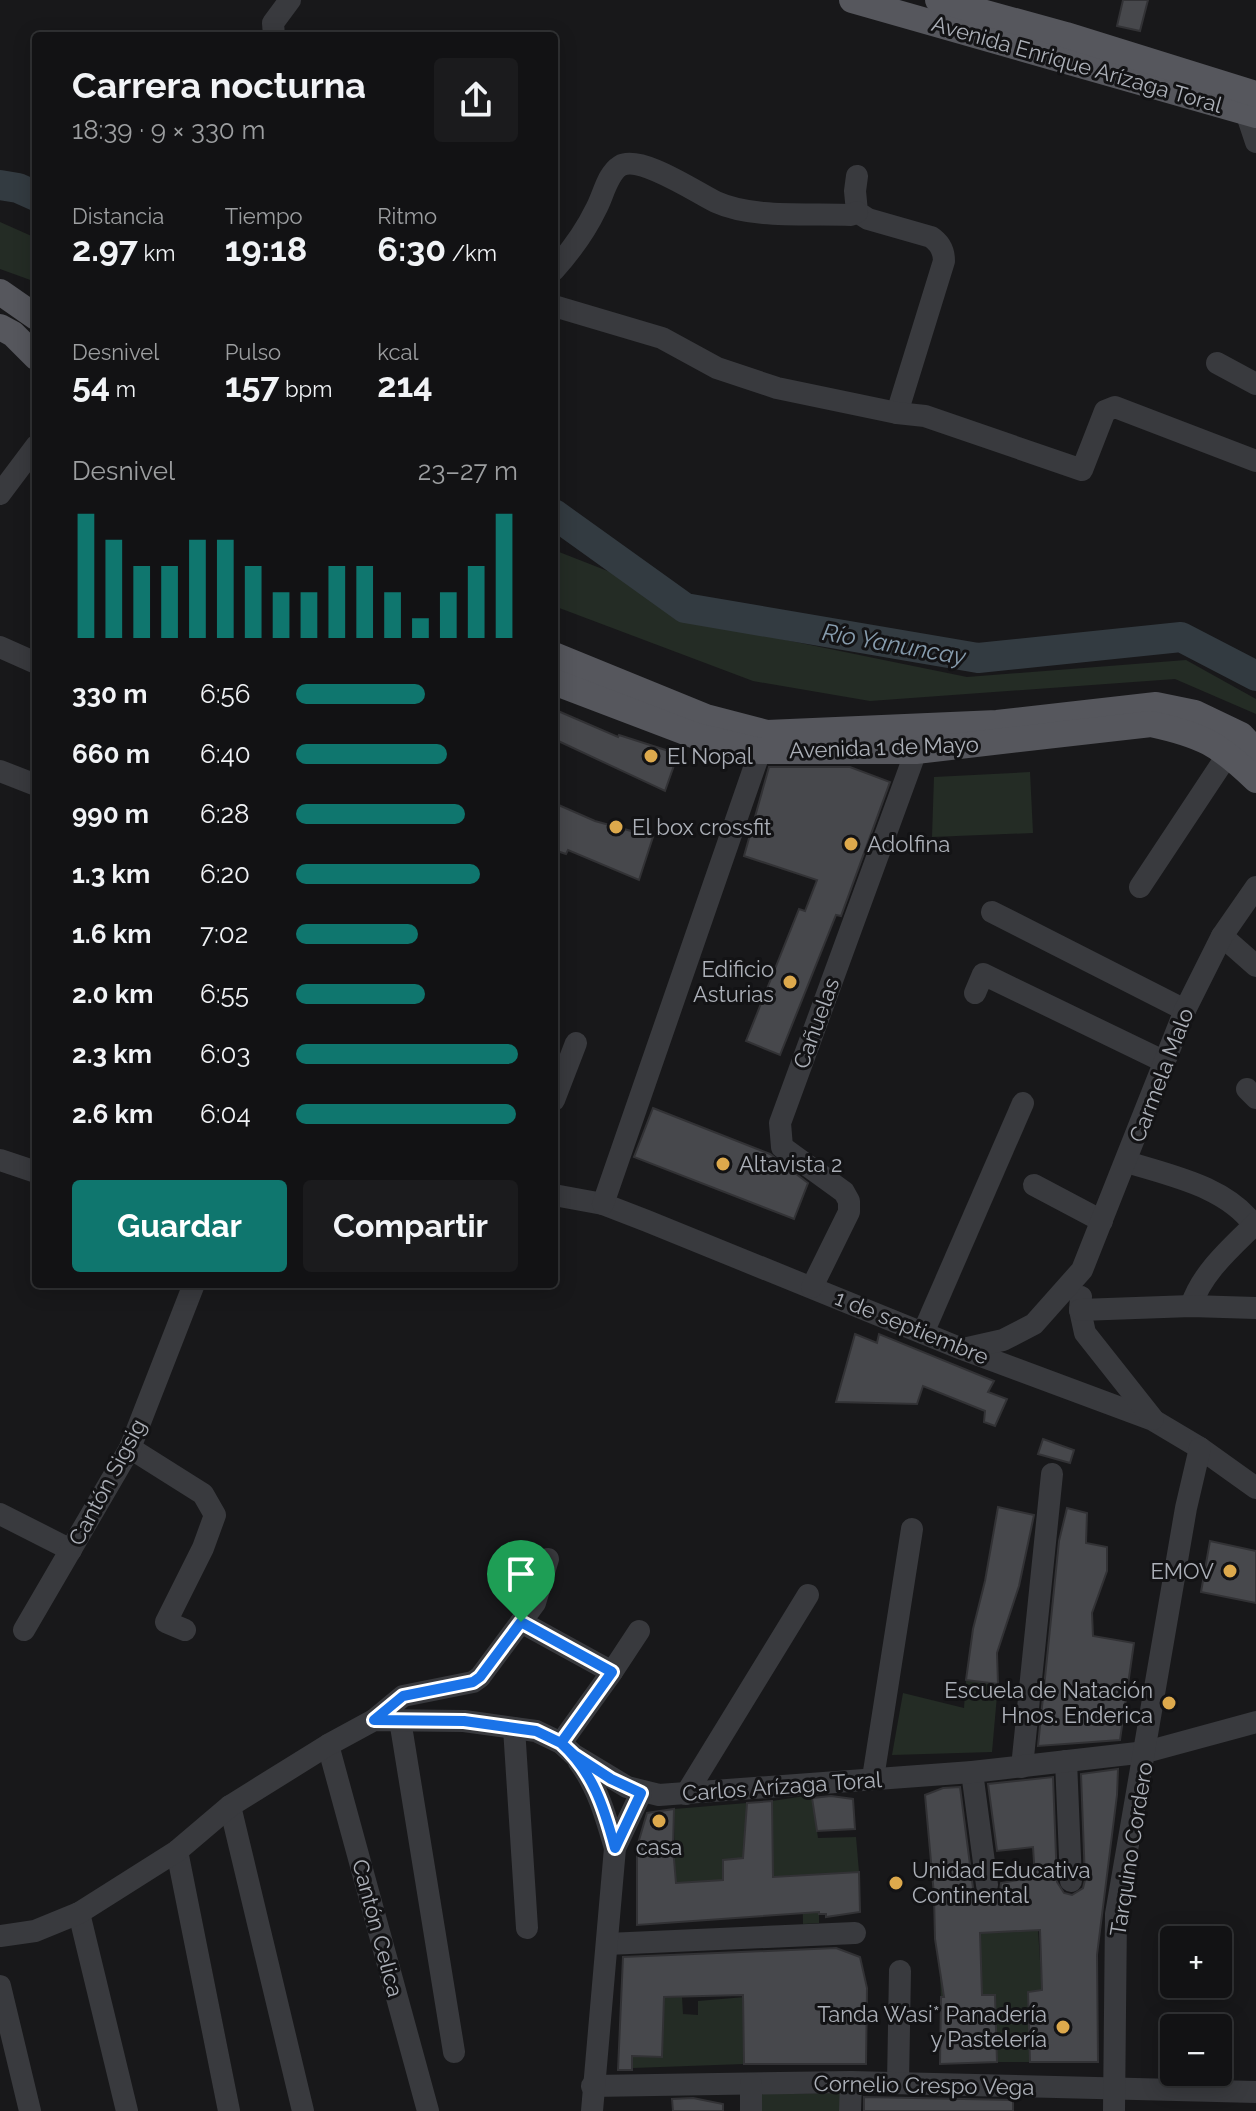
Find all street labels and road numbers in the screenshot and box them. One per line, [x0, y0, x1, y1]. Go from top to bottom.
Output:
street label: Avenida Enrique Arízaga Toral [929, 10, 1225, 118]
street label: Avenida 1 de Mayo [789, 731, 979, 763]
street label: Cañuelas [788, 974, 844, 1072]
street label: Carmela Malo [1123, 1004, 1199, 1146]
street label: 1 de septiembre [831, 1284, 993, 1370]
street label: Cantón Sigsig [63, 1414, 151, 1550]
street label: Tarquino Cordero [1104, 1760, 1158, 1938]
street label: Carlos Arízaga Toral [681, 1766, 883, 1806]
street label: Cantón Celica [347, 1856, 409, 2000]
street label: Cornelio Crespo Vega [813, 2070, 1035, 2100]

